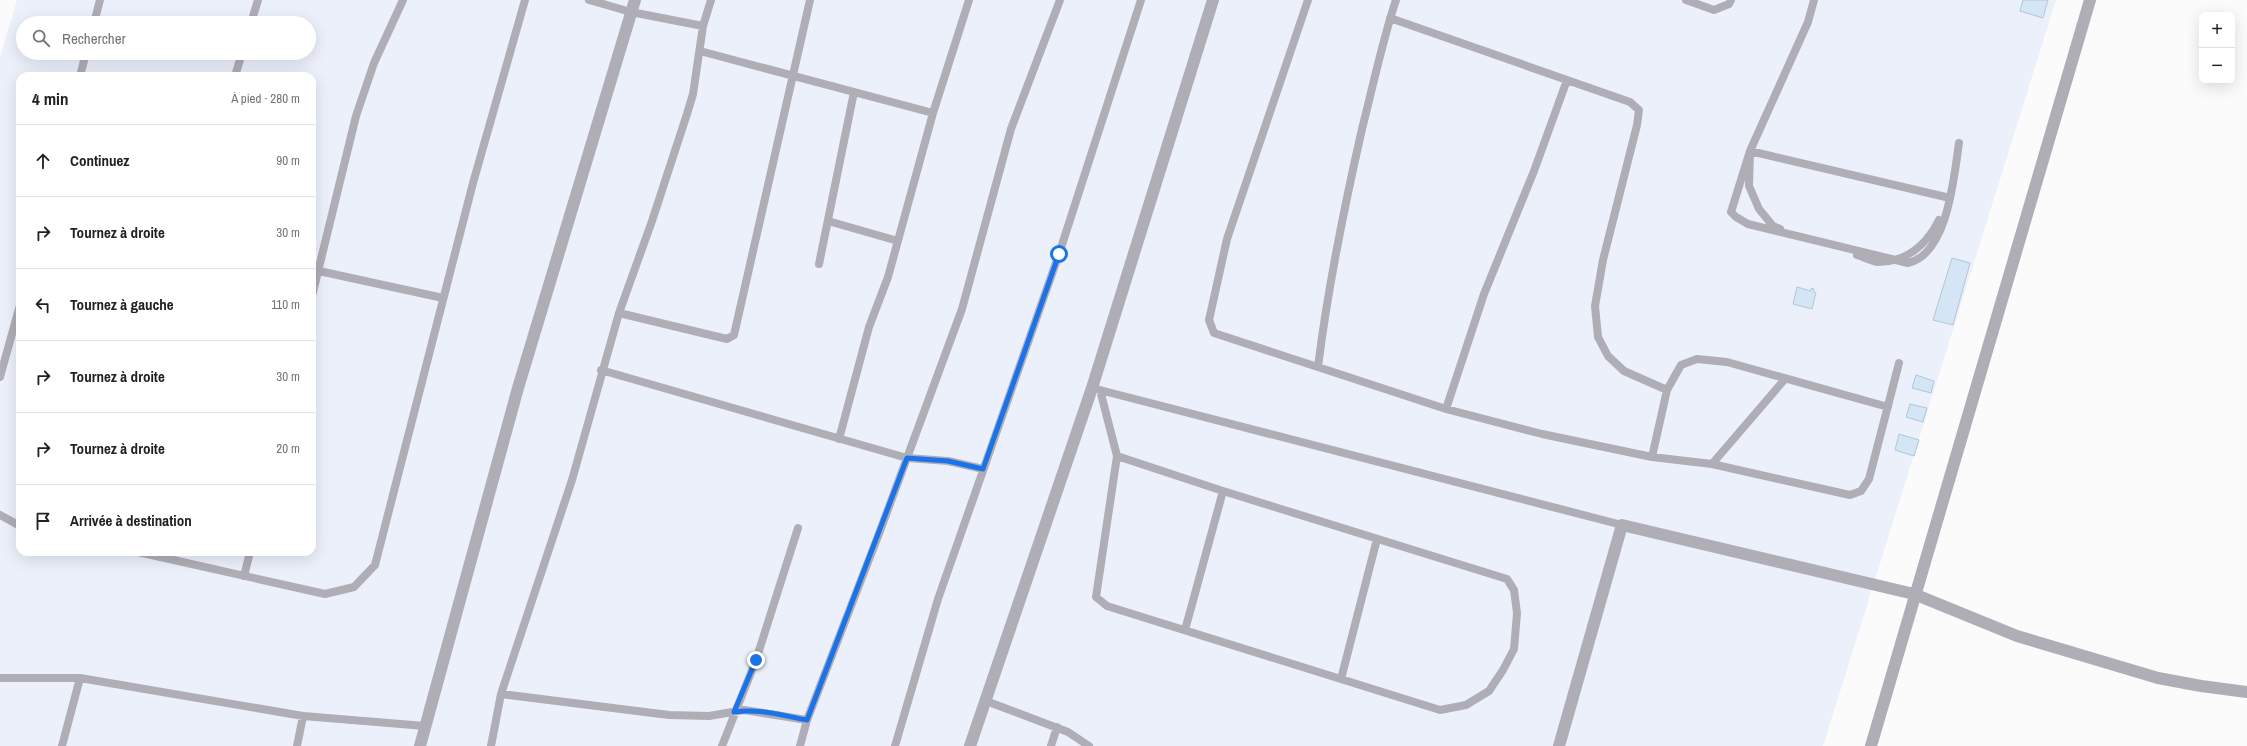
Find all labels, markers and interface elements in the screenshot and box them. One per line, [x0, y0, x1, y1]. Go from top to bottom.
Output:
map controls [2199, 12, 2235, 84]
button: + [2199, 12, 2235, 48]
search box [16, 16, 316, 60]
icon: search [30, 27, 52, 49]
text: Rechercher [62, 28, 126, 49]
button: − [2199, 48, 2235, 84]
text: 4 min [32, 87, 68, 110]
text: À pied · 280 m [231, 90, 300, 107]
icon: ahead [32, 150, 54, 172]
text: Continuez [70, 150, 129, 171]
text: 90 m [276, 152, 300, 169]
icon: right [32, 222, 54, 244]
text: Tournez à droite [70, 222, 165, 243]
text: 30 m [276, 224, 300, 241]
route start [1050, 245, 1068, 263]
icon: left [32, 294, 54, 316]
text: Tournez à gauche [70, 294, 174, 315]
text: 110 m [271, 296, 300, 313]
icon: right [32, 366, 54, 388]
text: Tournez à droite [70, 366, 165, 387]
text: 30 m [276, 368, 300, 385]
icon: right [32, 438, 54, 460]
text: Tournez à droite [70, 438, 165, 459]
text: 20 m [276, 440, 300, 457]
icon: arrive [32, 510, 54, 532]
text: Arrivée à destination [70, 510, 192, 531]
route end [747, 651, 765, 669]

